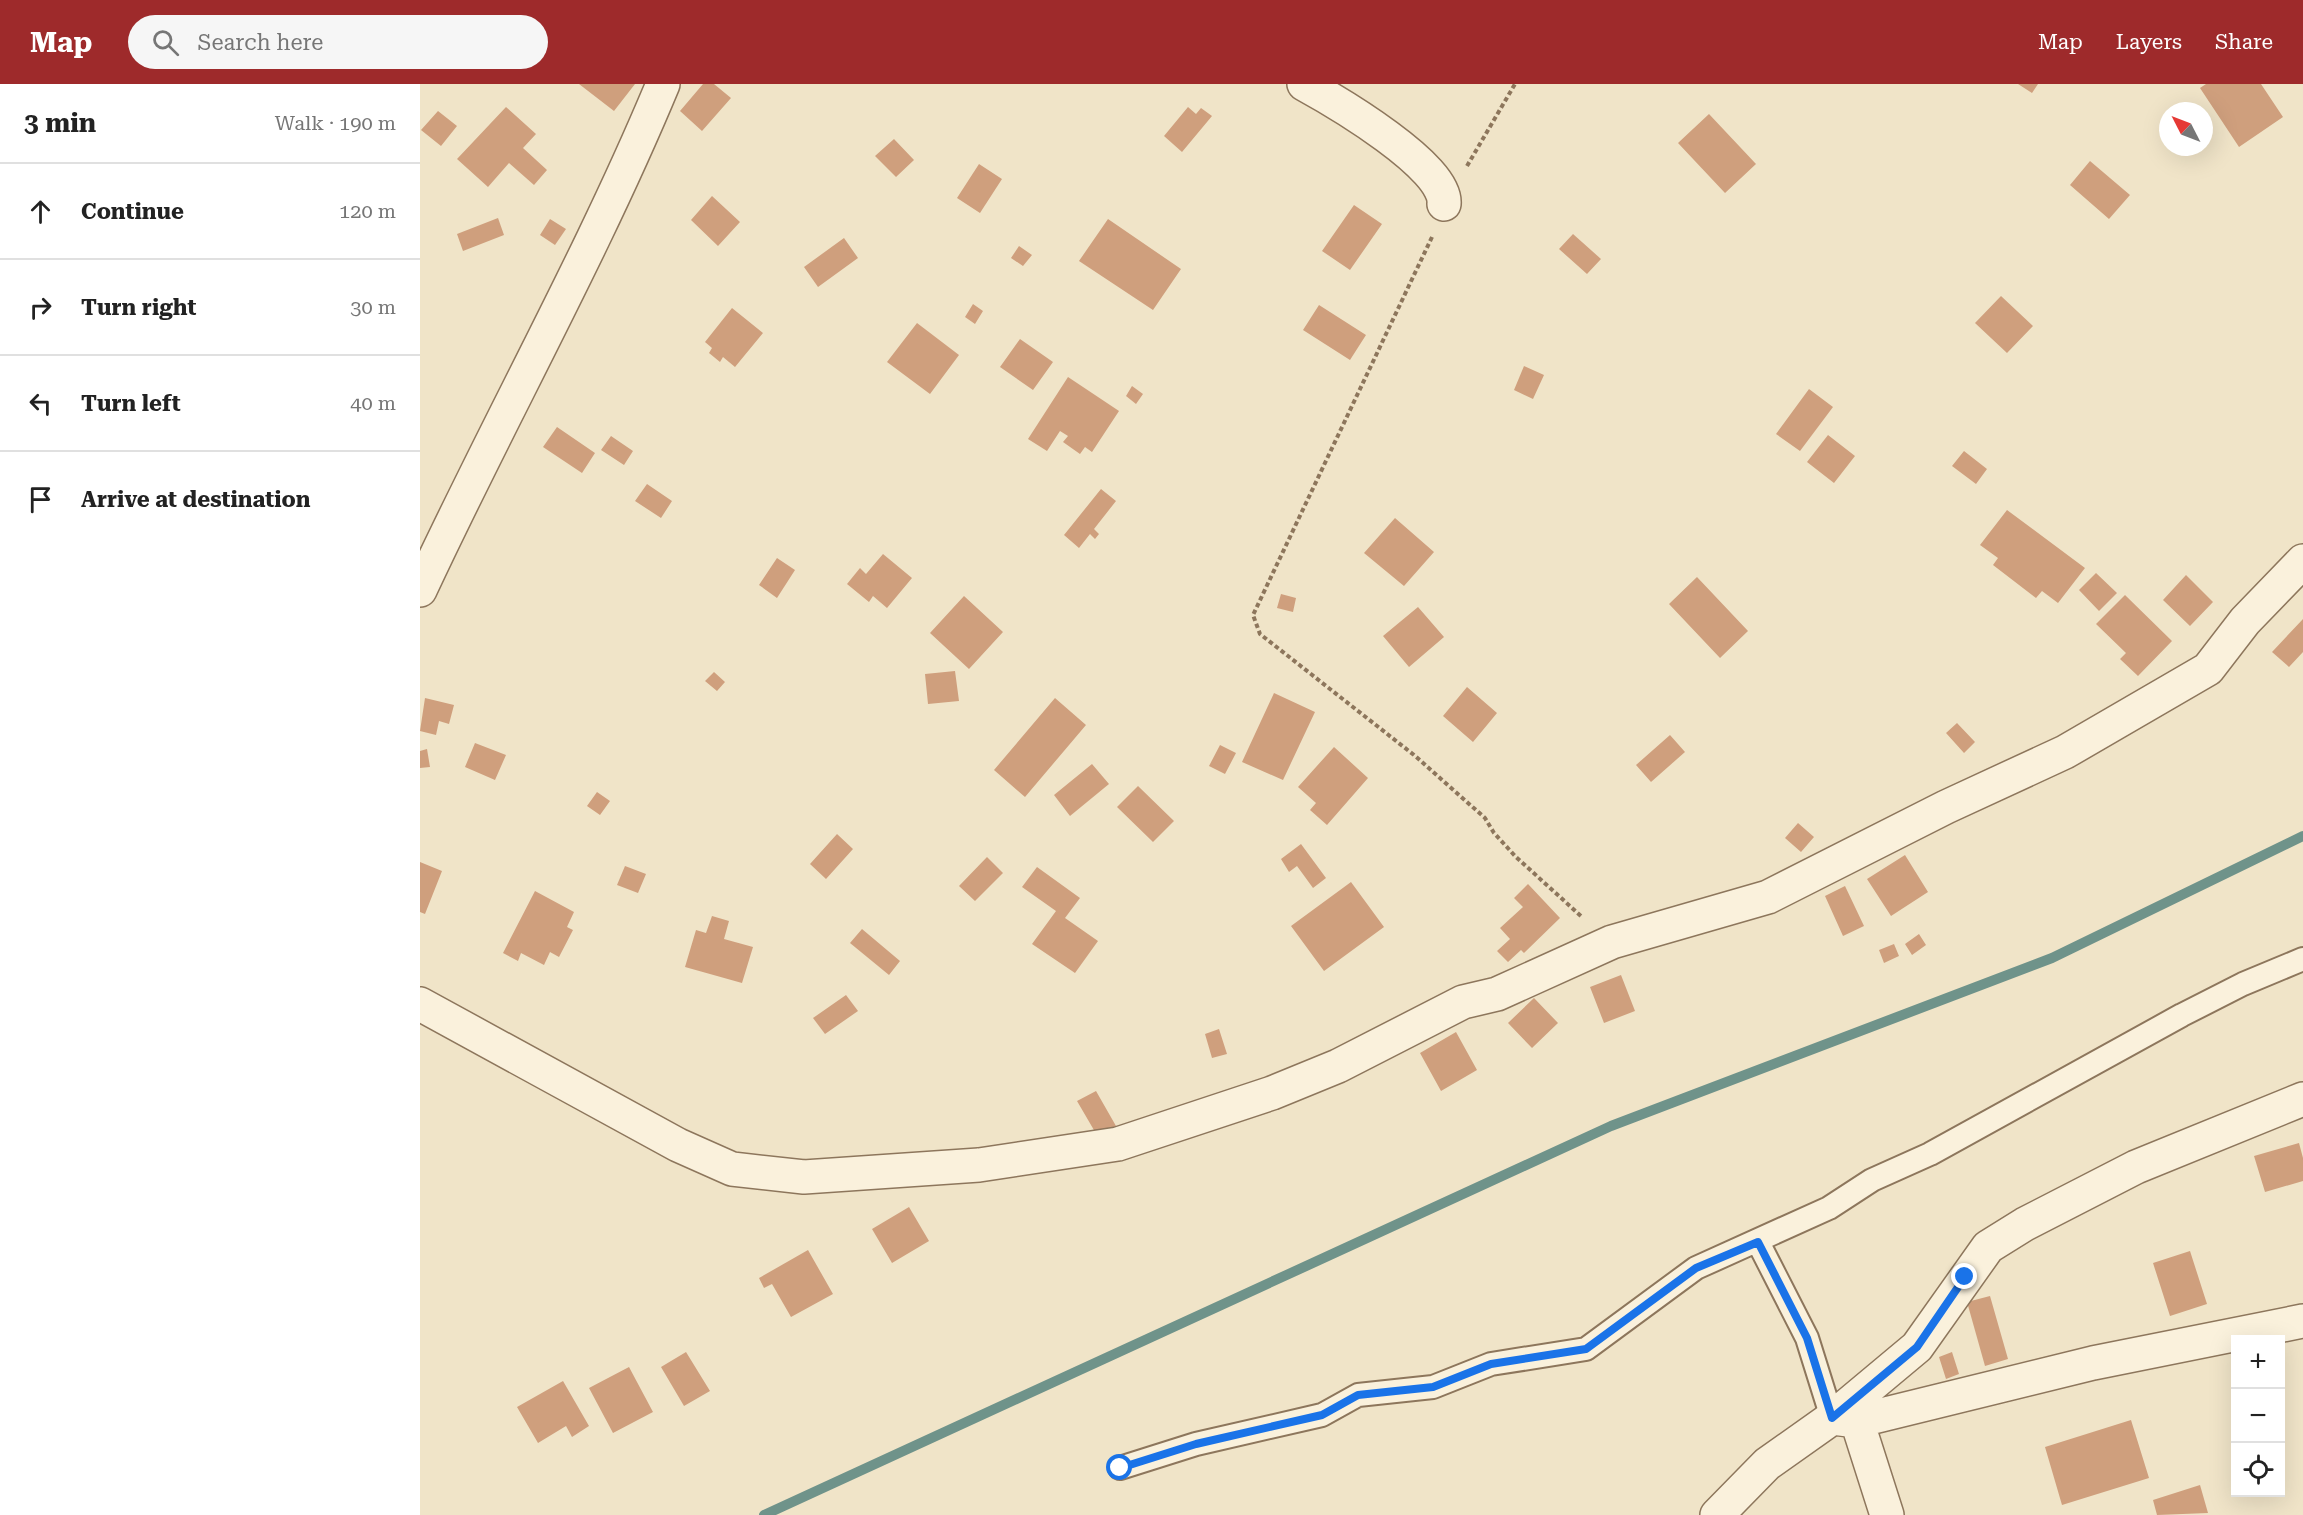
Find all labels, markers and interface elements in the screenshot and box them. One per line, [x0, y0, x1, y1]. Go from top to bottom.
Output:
search box [128, 15, 548, 69]
text: Map [30, 26, 92, 59]
icon: search [149, 26, 182, 59]
text: Search here [197, 30, 323, 55]
text: Map [2038, 30, 2083, 54]
text: Layers [2116, 30, 2182, 54]
text: Share [2215, 30, 2273, 54]
north arrow [2159, 102, 2213, 156]
text: 3 min [24, 108, 96, 138]
text: Walk · 190 m [275, 111, 396, 135]
icon: ahead [24, 195, 57, 228]
text: Continue [81, 199, 184, 224]
text: 120 m [339, 199, 396, 223]
icon: right [24, 291, 57, 324]
text: Turn right [81, 295, 196, 320]
text: 30 m [350, 295, 396, 319]
icon: left [24, 387, 57, 420]
text: Turn left [81, 391, 181, 416]
text: 40 m [350, 391, 396, 415]
icon: arrive [24, 483, 57, 516]
text: Arrive at destination [81, 487, 310, 512]
route end [1951, 1263, 1977, 1289]
map controls [2231, 1335, 2285, 1497]
button: + [2231, 1335, 2285, 1389]
button: − [2231, 1389, 2285, 1443]
button: locate [2231, 1443, 2285, 1497]
route start [1106, 1454, 1132, 1480]

